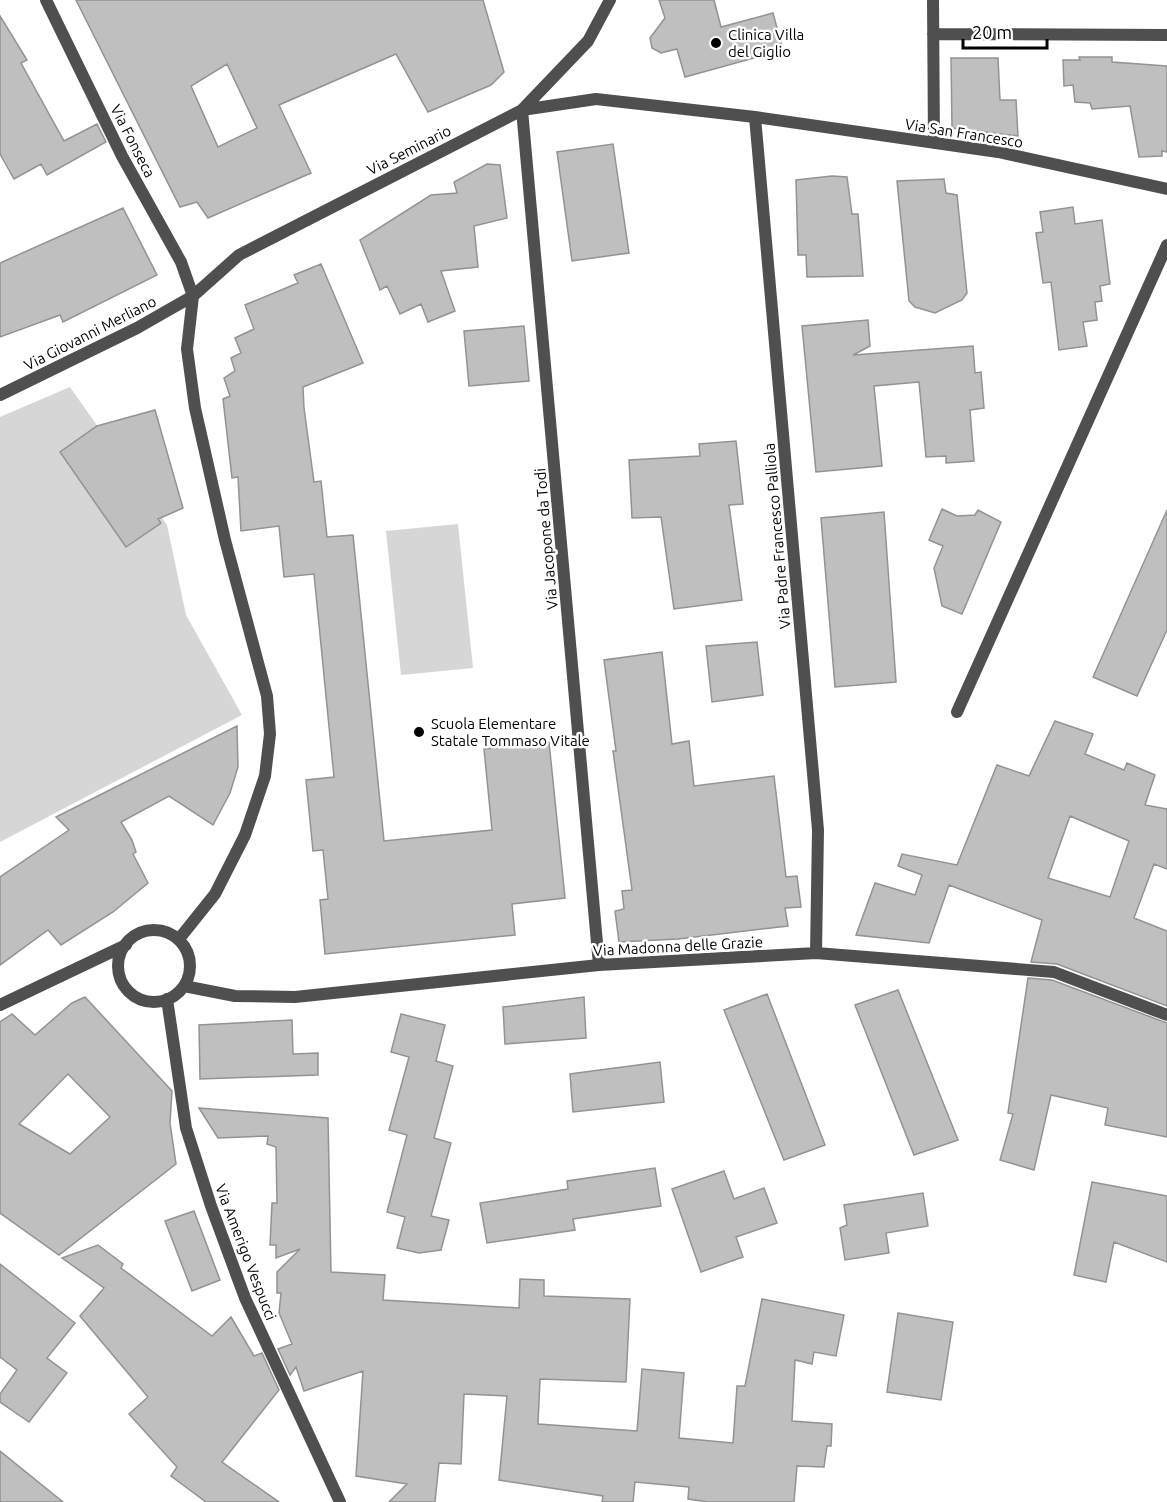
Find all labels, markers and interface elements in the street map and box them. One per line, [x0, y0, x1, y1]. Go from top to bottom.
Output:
scale bar [963, 12, 1047, 50]
text: 20 m [972, 22, 1012, 42]
place label: Clinica Villa del Giglio [728, 26, 804, 60]
marker: Clinica Villa del Giglio [709, 36, 723, 50]
street label: Via Fonseca [107, 102, 159, 180]
street label: Via San Francesco [904, 115, 1024, 151]
street label: Via Seminario [364, 122, 454, 178]
street label: Via Giovanni Merliano [21, 292, 159, 374]
street label: Via Padre Francesco Palliola [760, 442, 794, 630]
street label: Via Jacopone da Todi [531, 467, 561, 611]
place label: Scuola Elementare Statale Tommaso Vitale [431, 715, 590, 749]
marker: Scuola Elementare Statale Tommaso Vitale [412, 725, 426, 739]
street label: Via Madonna delle Grazie [593, 933, 763, 959]
street label: Via Amerigo Vespucci [212, 1181, 280, 1323]

